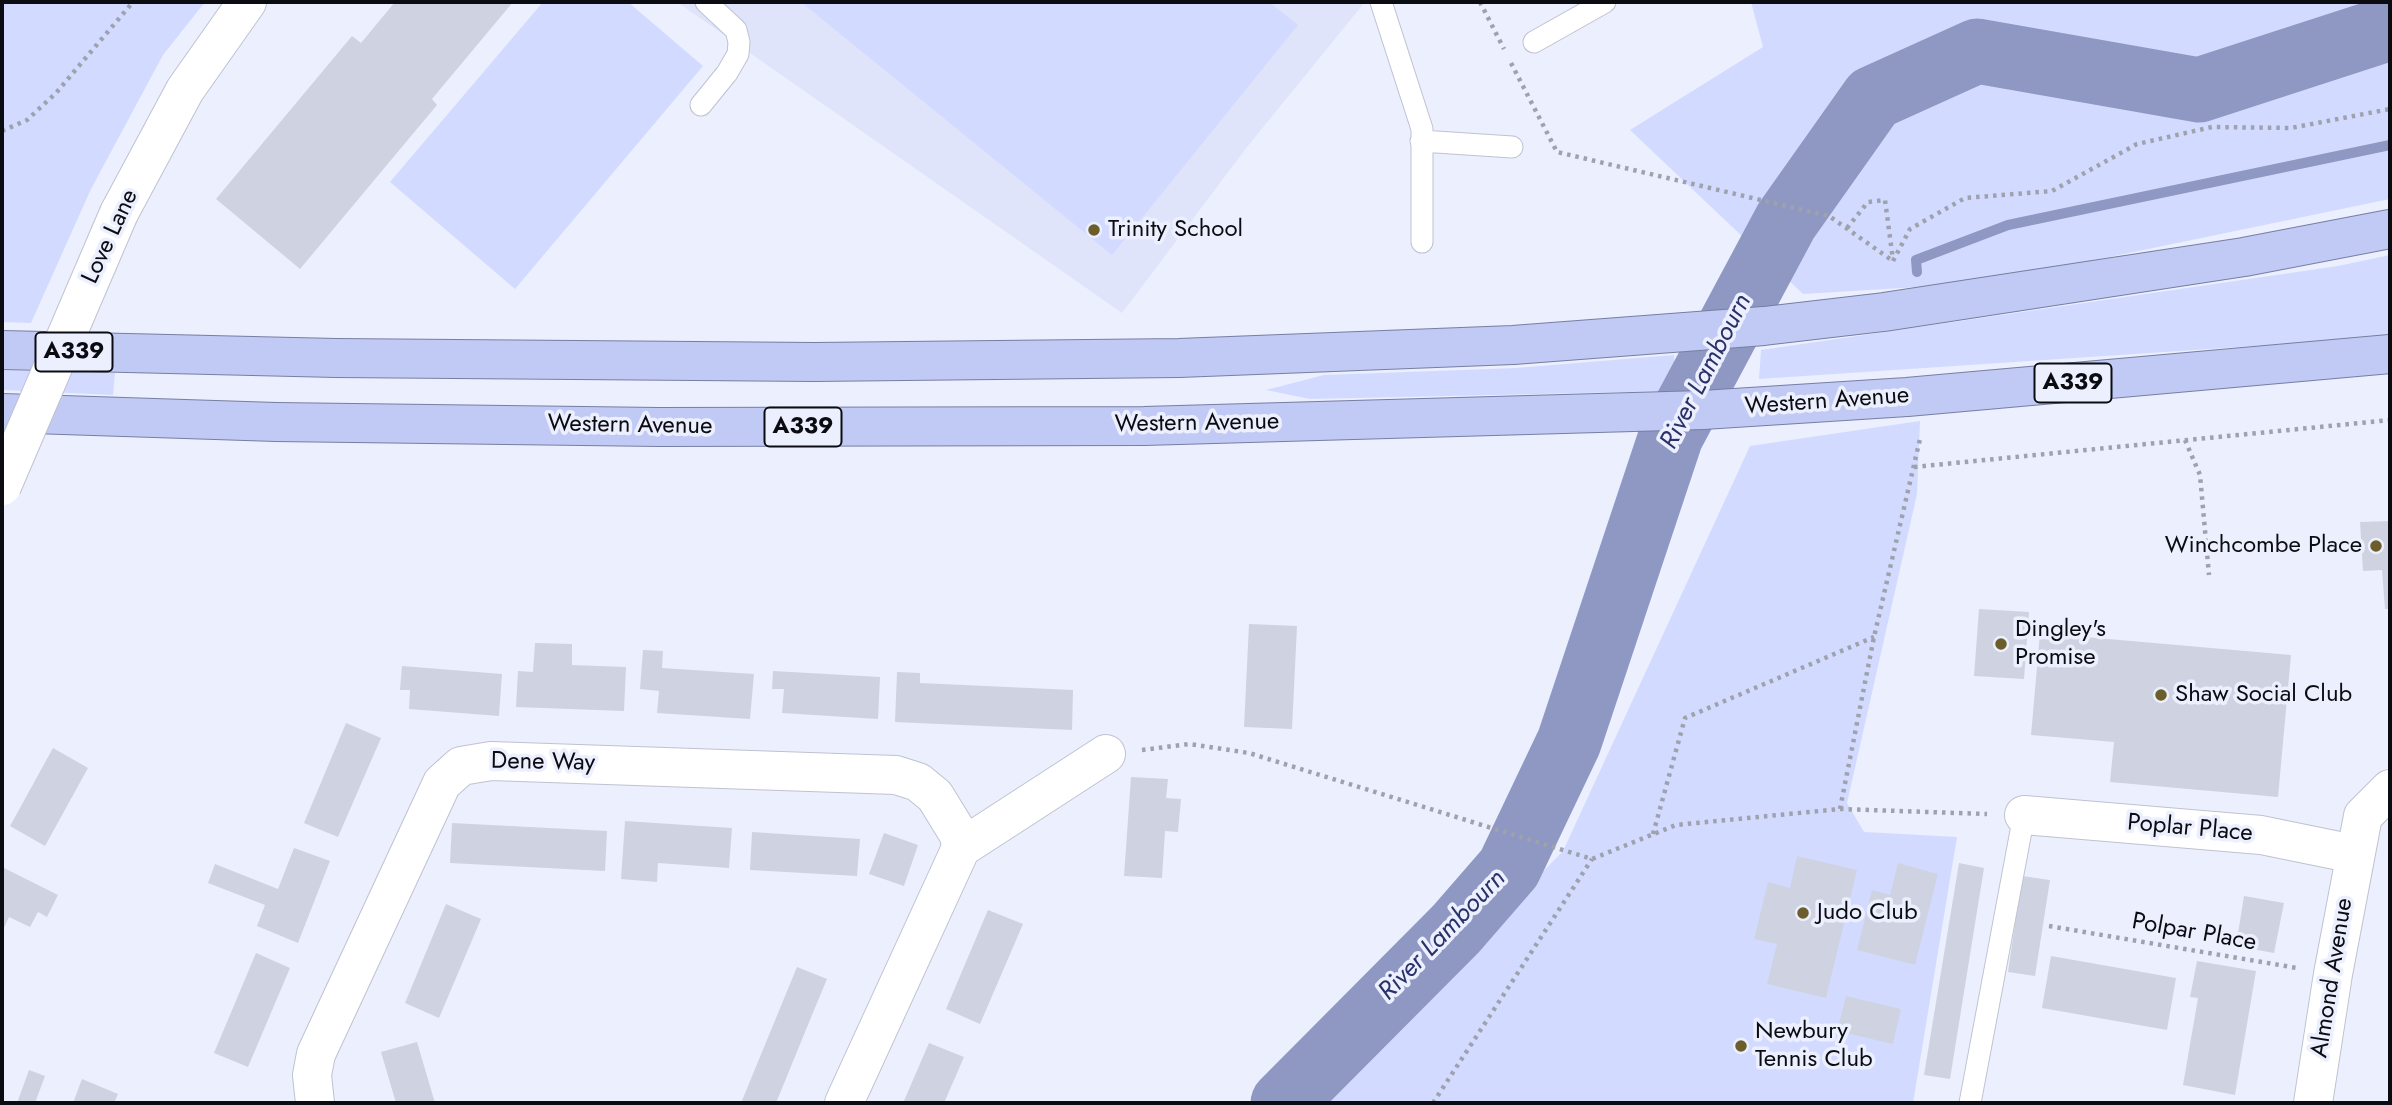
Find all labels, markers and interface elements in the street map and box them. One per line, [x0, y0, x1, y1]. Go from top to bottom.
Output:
street label: Love Lane [77, 185, 145, 289]
place label: Trinity School [1108, 216, 1243, 244]
marker: Trinity School [1086, 222, 1102, 238]
water label: River Lambourn [1655, 289, 1759, 455]
road number: A339 [36, 332, 112, 372]
road number: A339 [2035, 364, 2112, 402]
street label: Western Avenue [1744, 382, 1910, 422]
road number: A339 [764, 408, 842, 446]
street label: Western Avenue [1114, 408, 1280, 440]
street label: Western Avenue [547, 410, 713, 442]
place label: Winchcombe Place [2165, 532, 2362, 560]
marker: Winchcombe Place [2368, 538, 2384, 554]
place label: Dingley's Promise [2015, 616, 2106, 672]
marker: Dingley's Promise [1993, 636, 2009, 652]
place label: Shaw Social Club [2175, 681, 2352, 709]
marker: Shaw Social Club [2153, 687, 2169, 703]
street label: Dene Way [491, 748, 595, 778]
street label: Poplar Place [2126, 809, 2254, 849]
water label: River Lambourn [1373, 864, 1513, 1008]
street label: Almond Avenue [2306, 896, 2360, 1060]
place label: Judo Club [1817, 899, 1918, 927]
marker: Judo Club [1795, 905, 1811, 921]
street label: Polpar Place [2130, 908, 2258, 958]
place label: Newbury Tennis Club [1755, 1018, 1873, 1074]
marker: Newbury Tennis Club [1733, 1038, 1749, 1054]

